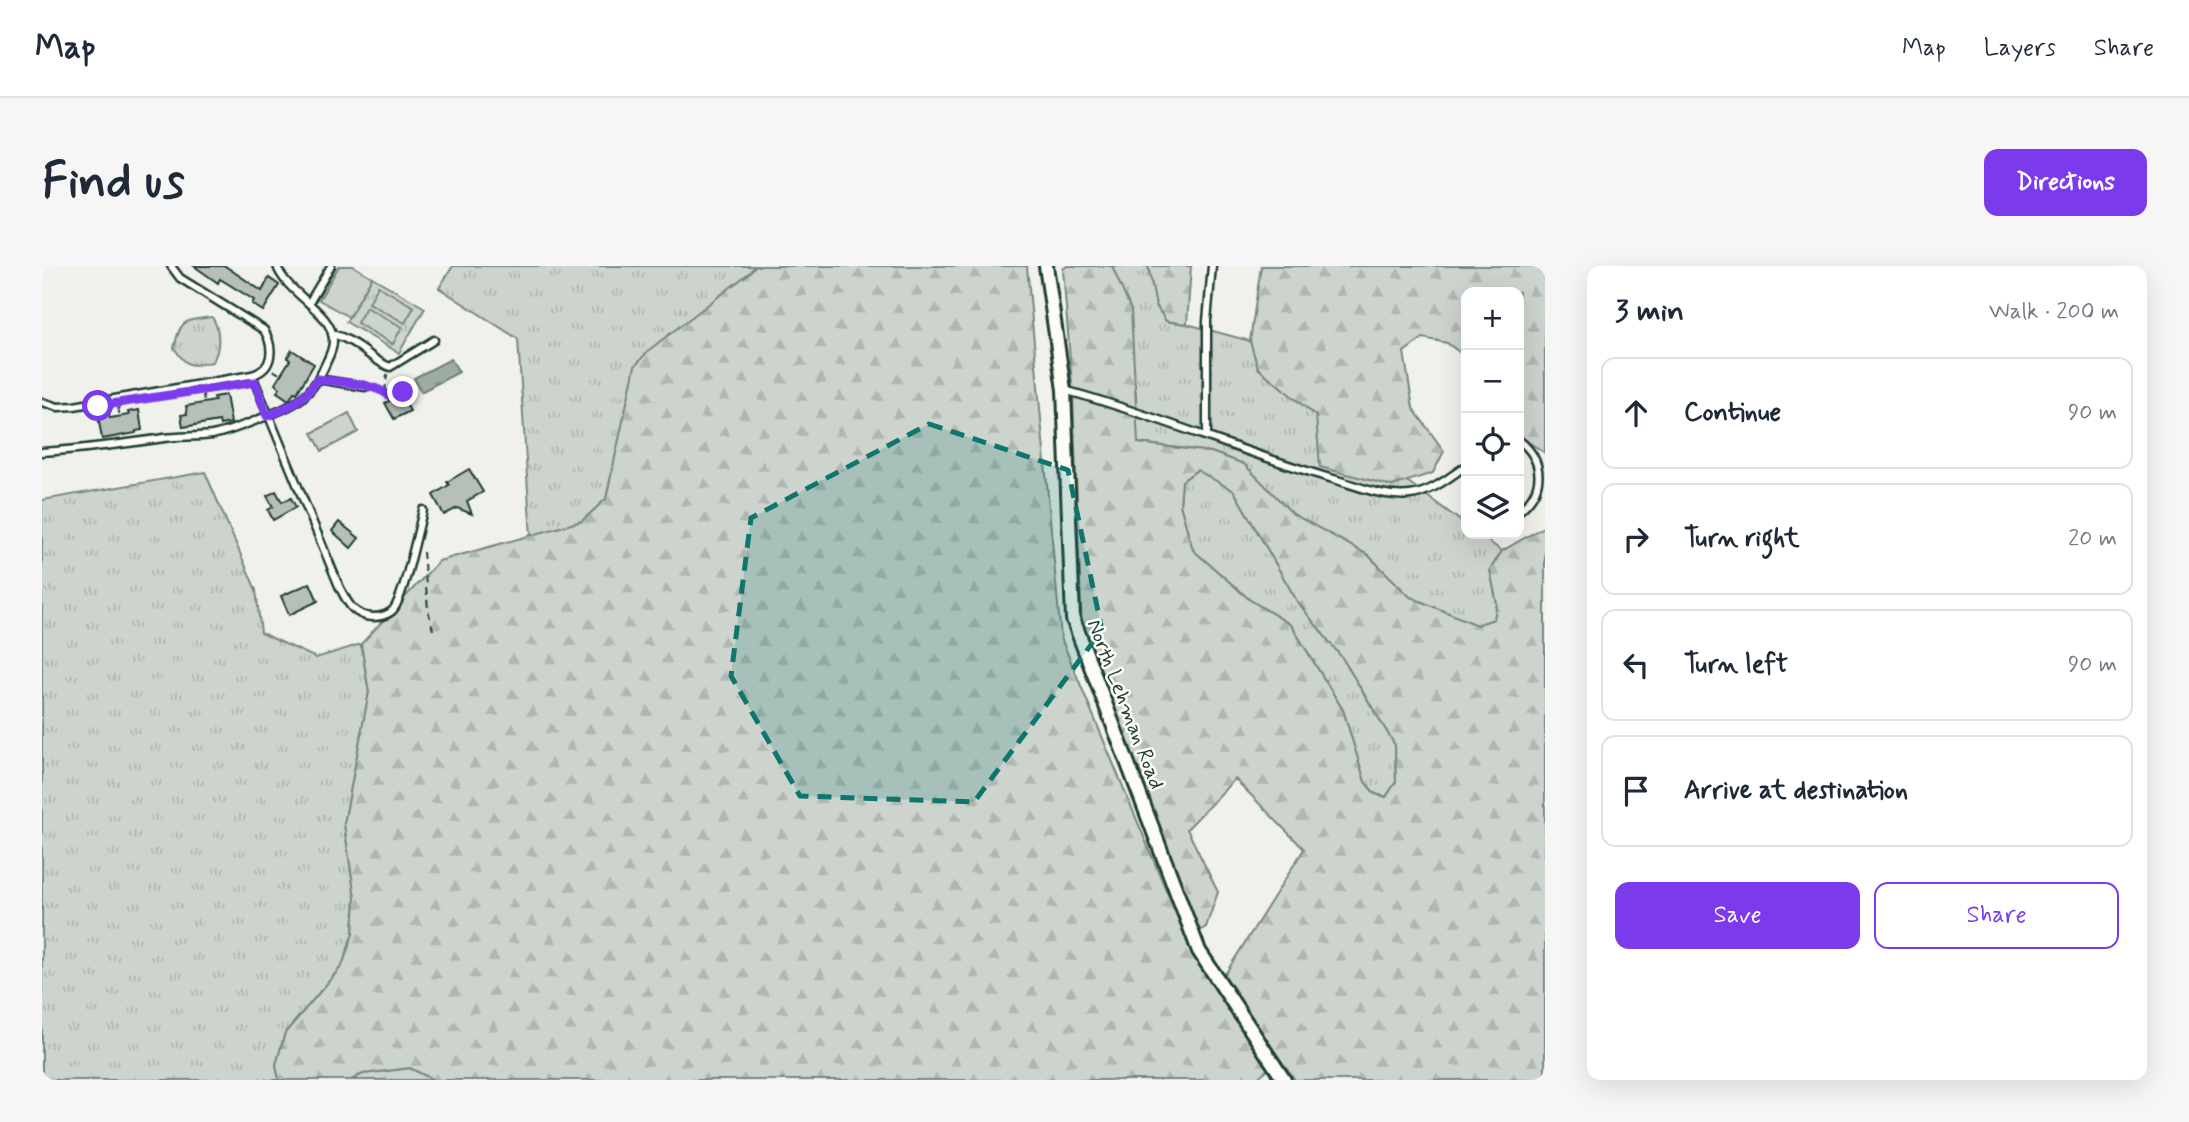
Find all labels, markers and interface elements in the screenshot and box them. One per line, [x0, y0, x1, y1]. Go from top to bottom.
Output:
text: Map [35, 26, 95, 70]
text: Map [1902, 33, 1946, 64]
text: Layers [1984, 33, 2056, 64]
text: Share [2094, 33, 2154, 64]
button: Directions [1984, 149, 2147, 216]
text: Find us [42, 150, 185, 215]
map controls [1461, 287, 1524, 539]
button: + [1461, 287, 1524, 350]
text: 3 min [1615, 292, 1684, 331]
text: Walk · 200 m [1989, 297, 2119, 327]
button: − [1461, 350, 1524, 413]
route end [387, 376, 418, 407]
route start [82, 390, 113, 421]
icon: ahead [1617, 394, 1655, 432]
text: Continue [1684, 396, 1781, 430]
text: 90 m [2068, 398, 2117, 428]
button: locate [1461, 413, 1524, 476]
button: layers [1461, 476, 1524, 539]
icon: right [1617, 520, 1655, 558]
text: Turn right [1684, 522, 1800, 556]
text: 20 m [2068, 524, 2117, 554]
street label: North Lehman Road [1080, 615, 1170, 793]
icon: left [1617, 646, 1655, 684]
text: Turn left [1684, 648, 1788, 682]
text: 90 m [2068, 650, 2117, 680]
icon: arrive [1617, 772, 1655, 810]
text: Arrive at destination [1684, 774, 1908, 808]
button: Save [1615, 882, 1860, 949]
button: Share [1874, 882, 2119, 949]

